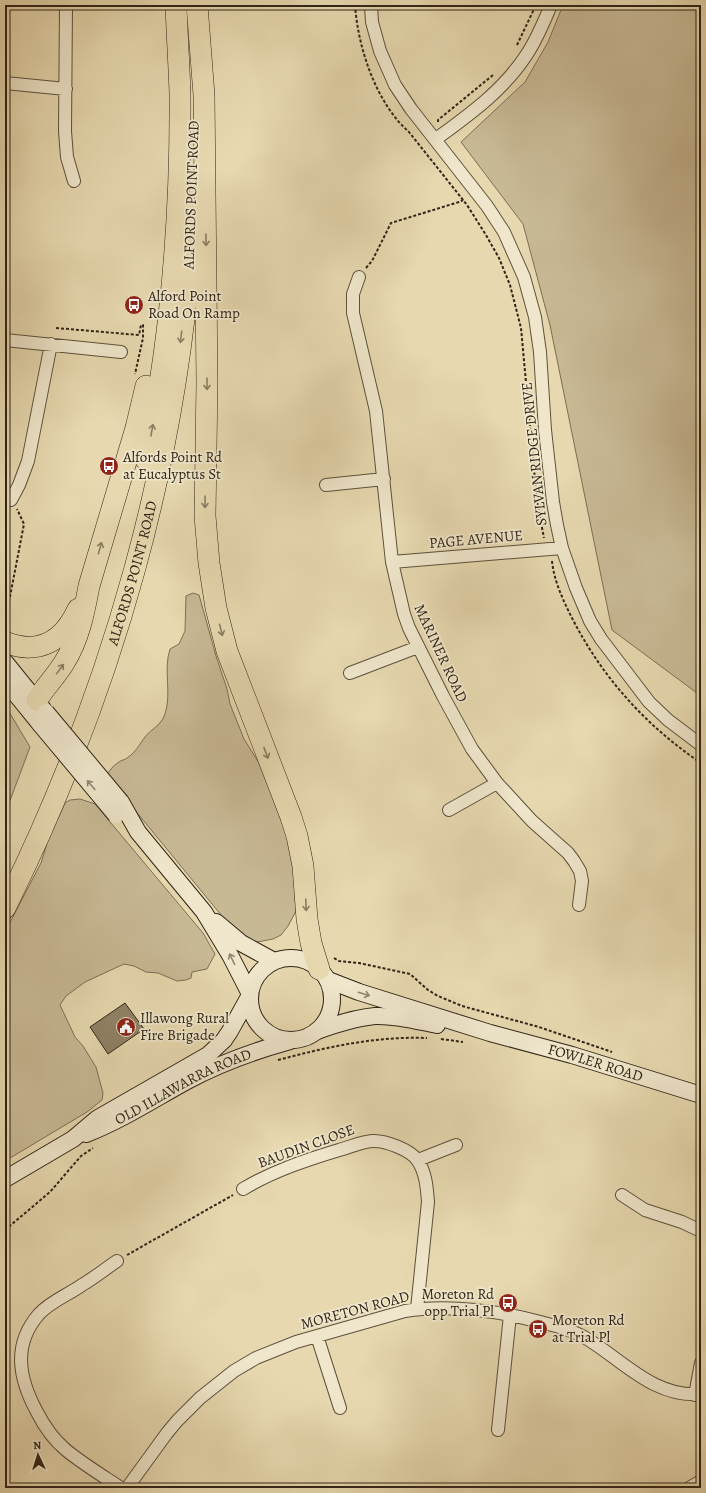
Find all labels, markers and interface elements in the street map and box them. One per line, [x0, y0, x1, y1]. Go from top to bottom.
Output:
street label: ALFORDS POINT ROAD [178, 120, 204, 271]
one-way arrow [202, 233, 210, 246]
place label: Alford Point Road On Ramp [147, 286, 240, 323]
bus stop icon: Alford Point Road On Ramp [123, 294, 145, 316]
one-way arrow [178, 330, 185, 343]
one-way arrow [203, 377, 211, 390]
street label: SYLVAN RIDGE DRIVE [517, 381, 551, 527]
one-way arrow [148, 424, 156, 437]
place label: Alfords Point Rd at Eucalyptus St [122, 447, 223, 484]
bus stop icon: Alfords Point Rd at Eucalyptus St [98, 455, 120, 477]
one-way arrow [201, 495, 209, 508]
street label: ALFORDS POINT ROAD [102, 499, 162, 649]
street label: PAGE AVENUE [428, 525, 524, 553]
one-way arrow [97, 542, 104, 555]
street label: MARINER ROAD [409, 601, 473, 705]
one-way arrow [218, 624, 226, 637]
one-way arrow [56, 664, 64, 675]
one-way arrow [262, 746, 270, 758]
one-way arrow [87, 779, 95, 790]
one-way arrow [302, 898, 310, 911]
one-way arrow [228, 954, 235, 966]
one-way arrow [358, 991, 371, 998]
place label: Illawong Rural Fire Brigade [140, 1008, 229, 1045]
public building icon: Illawong Rural Fire Brigade [115, 1016, 137, 1038]
street label: FOWLER ROAD [546, 1039, 645, 1086]
street label: OLD ILLAWARRA ROAD [111, 1044, 254, 1130]
street label: BAUDIN CLOSE [255, 1119, 357, 1173]
place label: Moreton Rd opp Trial Pl [421, 1284, 495, 1321]
street label: MORETON ROAD [298, 1286, 412, 1334]
bus stop icon: Moreton Rd opp Trial Pl [497, 1292, 519, 1314]
place label: Moreton Rd at Trial Pl [552, 1310, 626, 1347]
bus stop icon: Moreton Rd at Trial Pl [527, 1318, 549, 1340]
north arrow [18, 1435, 58, 1475]
text: N [33, 1438, 42, 1453]

